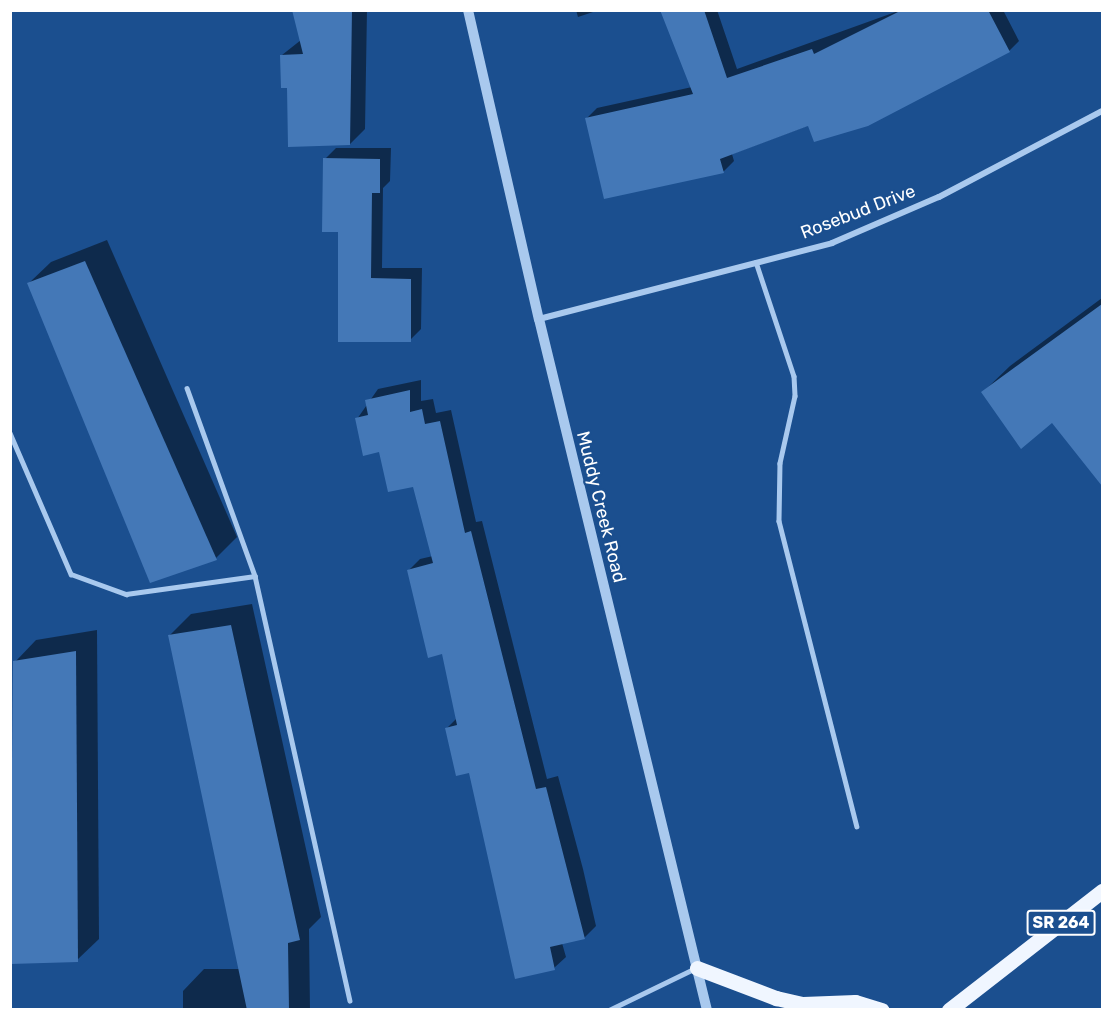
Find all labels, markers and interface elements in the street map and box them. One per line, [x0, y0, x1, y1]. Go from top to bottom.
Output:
street label: Rosebud Drive [798, 180, 918, 244]
street label: Muddy Creek Road [572, 429, 630, 585]
road number: SR 264 [1026, 910, 1096, 936]

